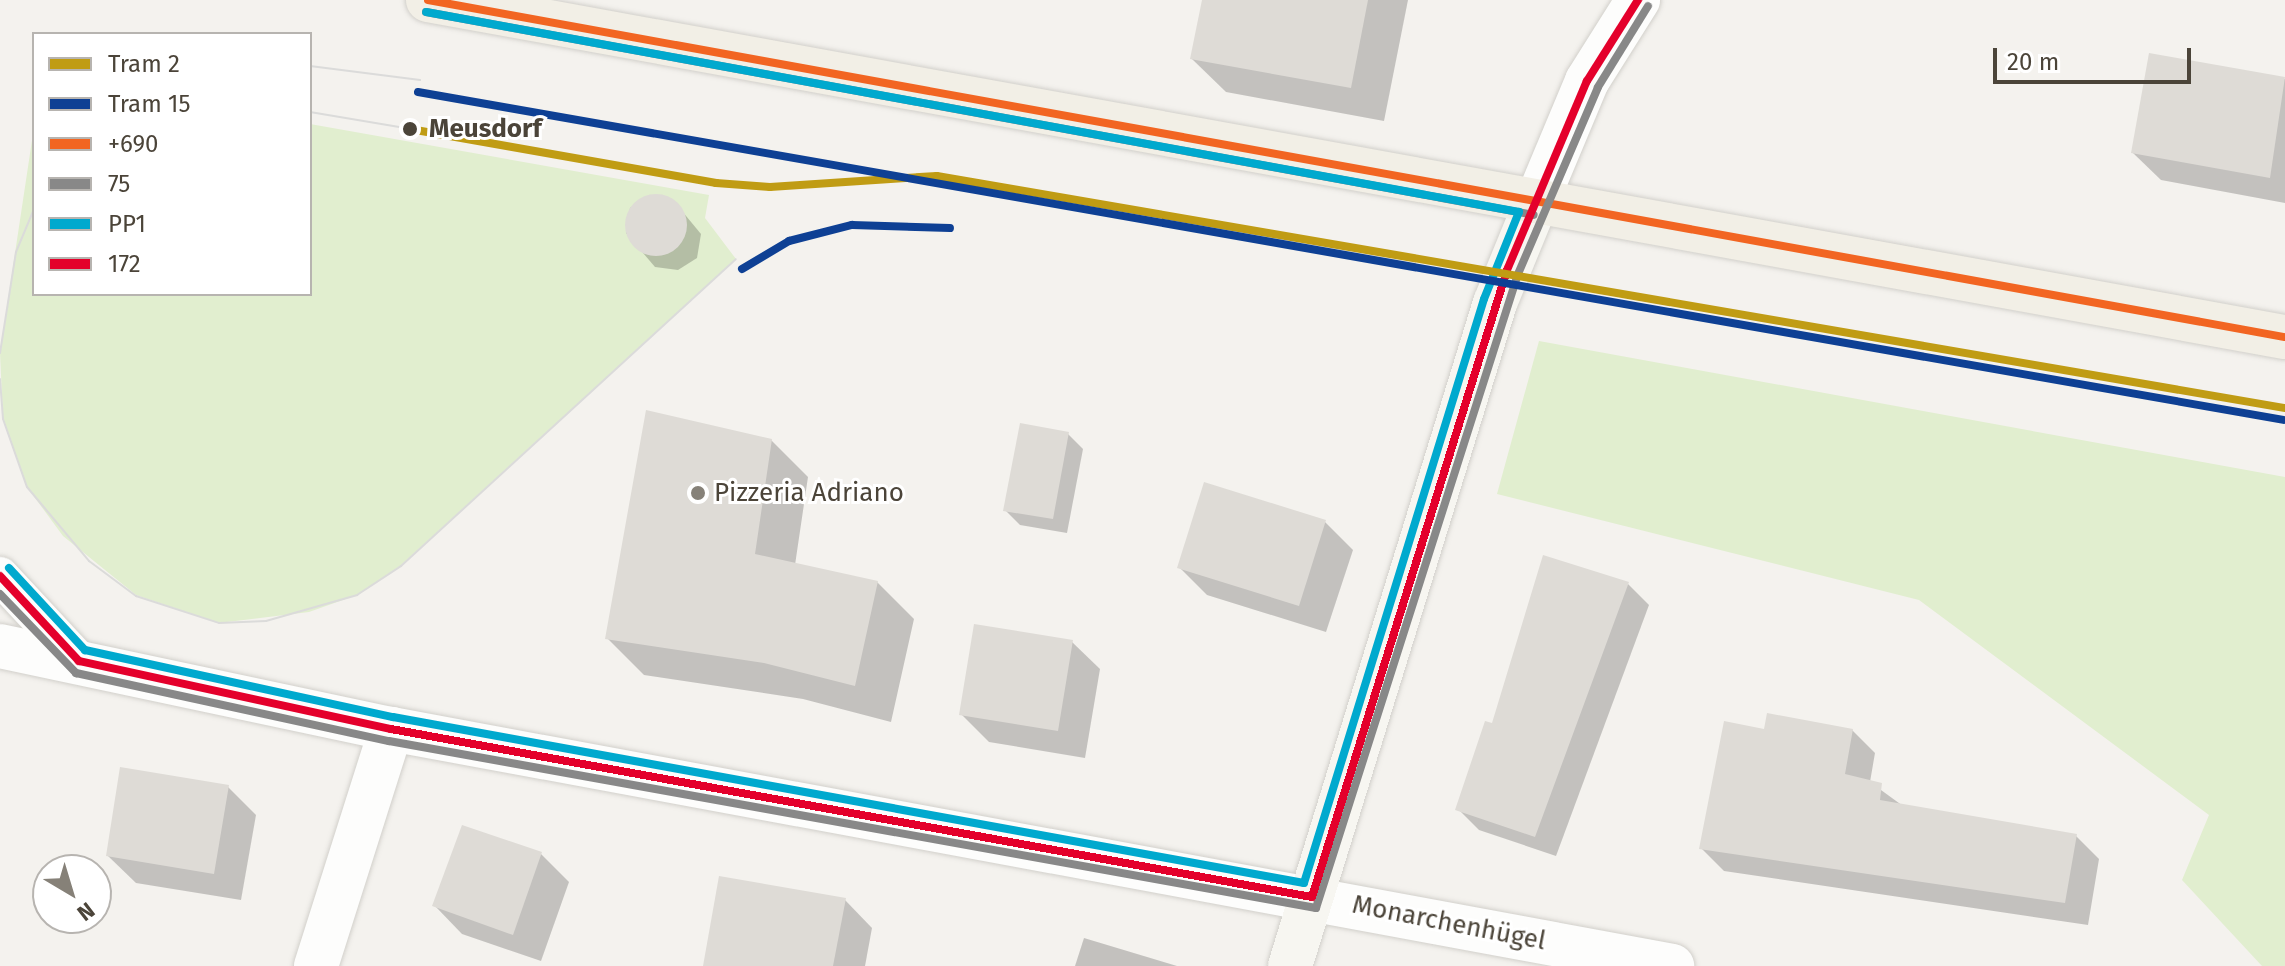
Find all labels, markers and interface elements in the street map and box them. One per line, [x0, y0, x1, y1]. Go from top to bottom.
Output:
legend [32, 32, 312, 296]
scale bar [1997, 32, 2195, 82]
text: 20 m [2007, 48, 2059, 76]
text: Tram 2 [108, 50, 180, 78]
text: Tram 15 [108, 90, 191, 118]
place label: Meusdorf [429, 113, 542, 145]
marker: Meusdorf [398, 117, 422, 141]
text: +690 [108, 130, 158, 158]
text: 75 [108, 170, 130, 198]
text: PP1 [108, 210, 146, 238]
text: 172 [108, 250, 141, 278]
place label: Pizzeria Adriano [714, 477, 904, 509]
marker: Pizzeria Adriano [689, 484, 707, 502]
north arrow [32, 854, 112, 934]
street label: Monarchenhügel [1350, 889, 1548, 957]
text: N [72, 897, 100, 927]

